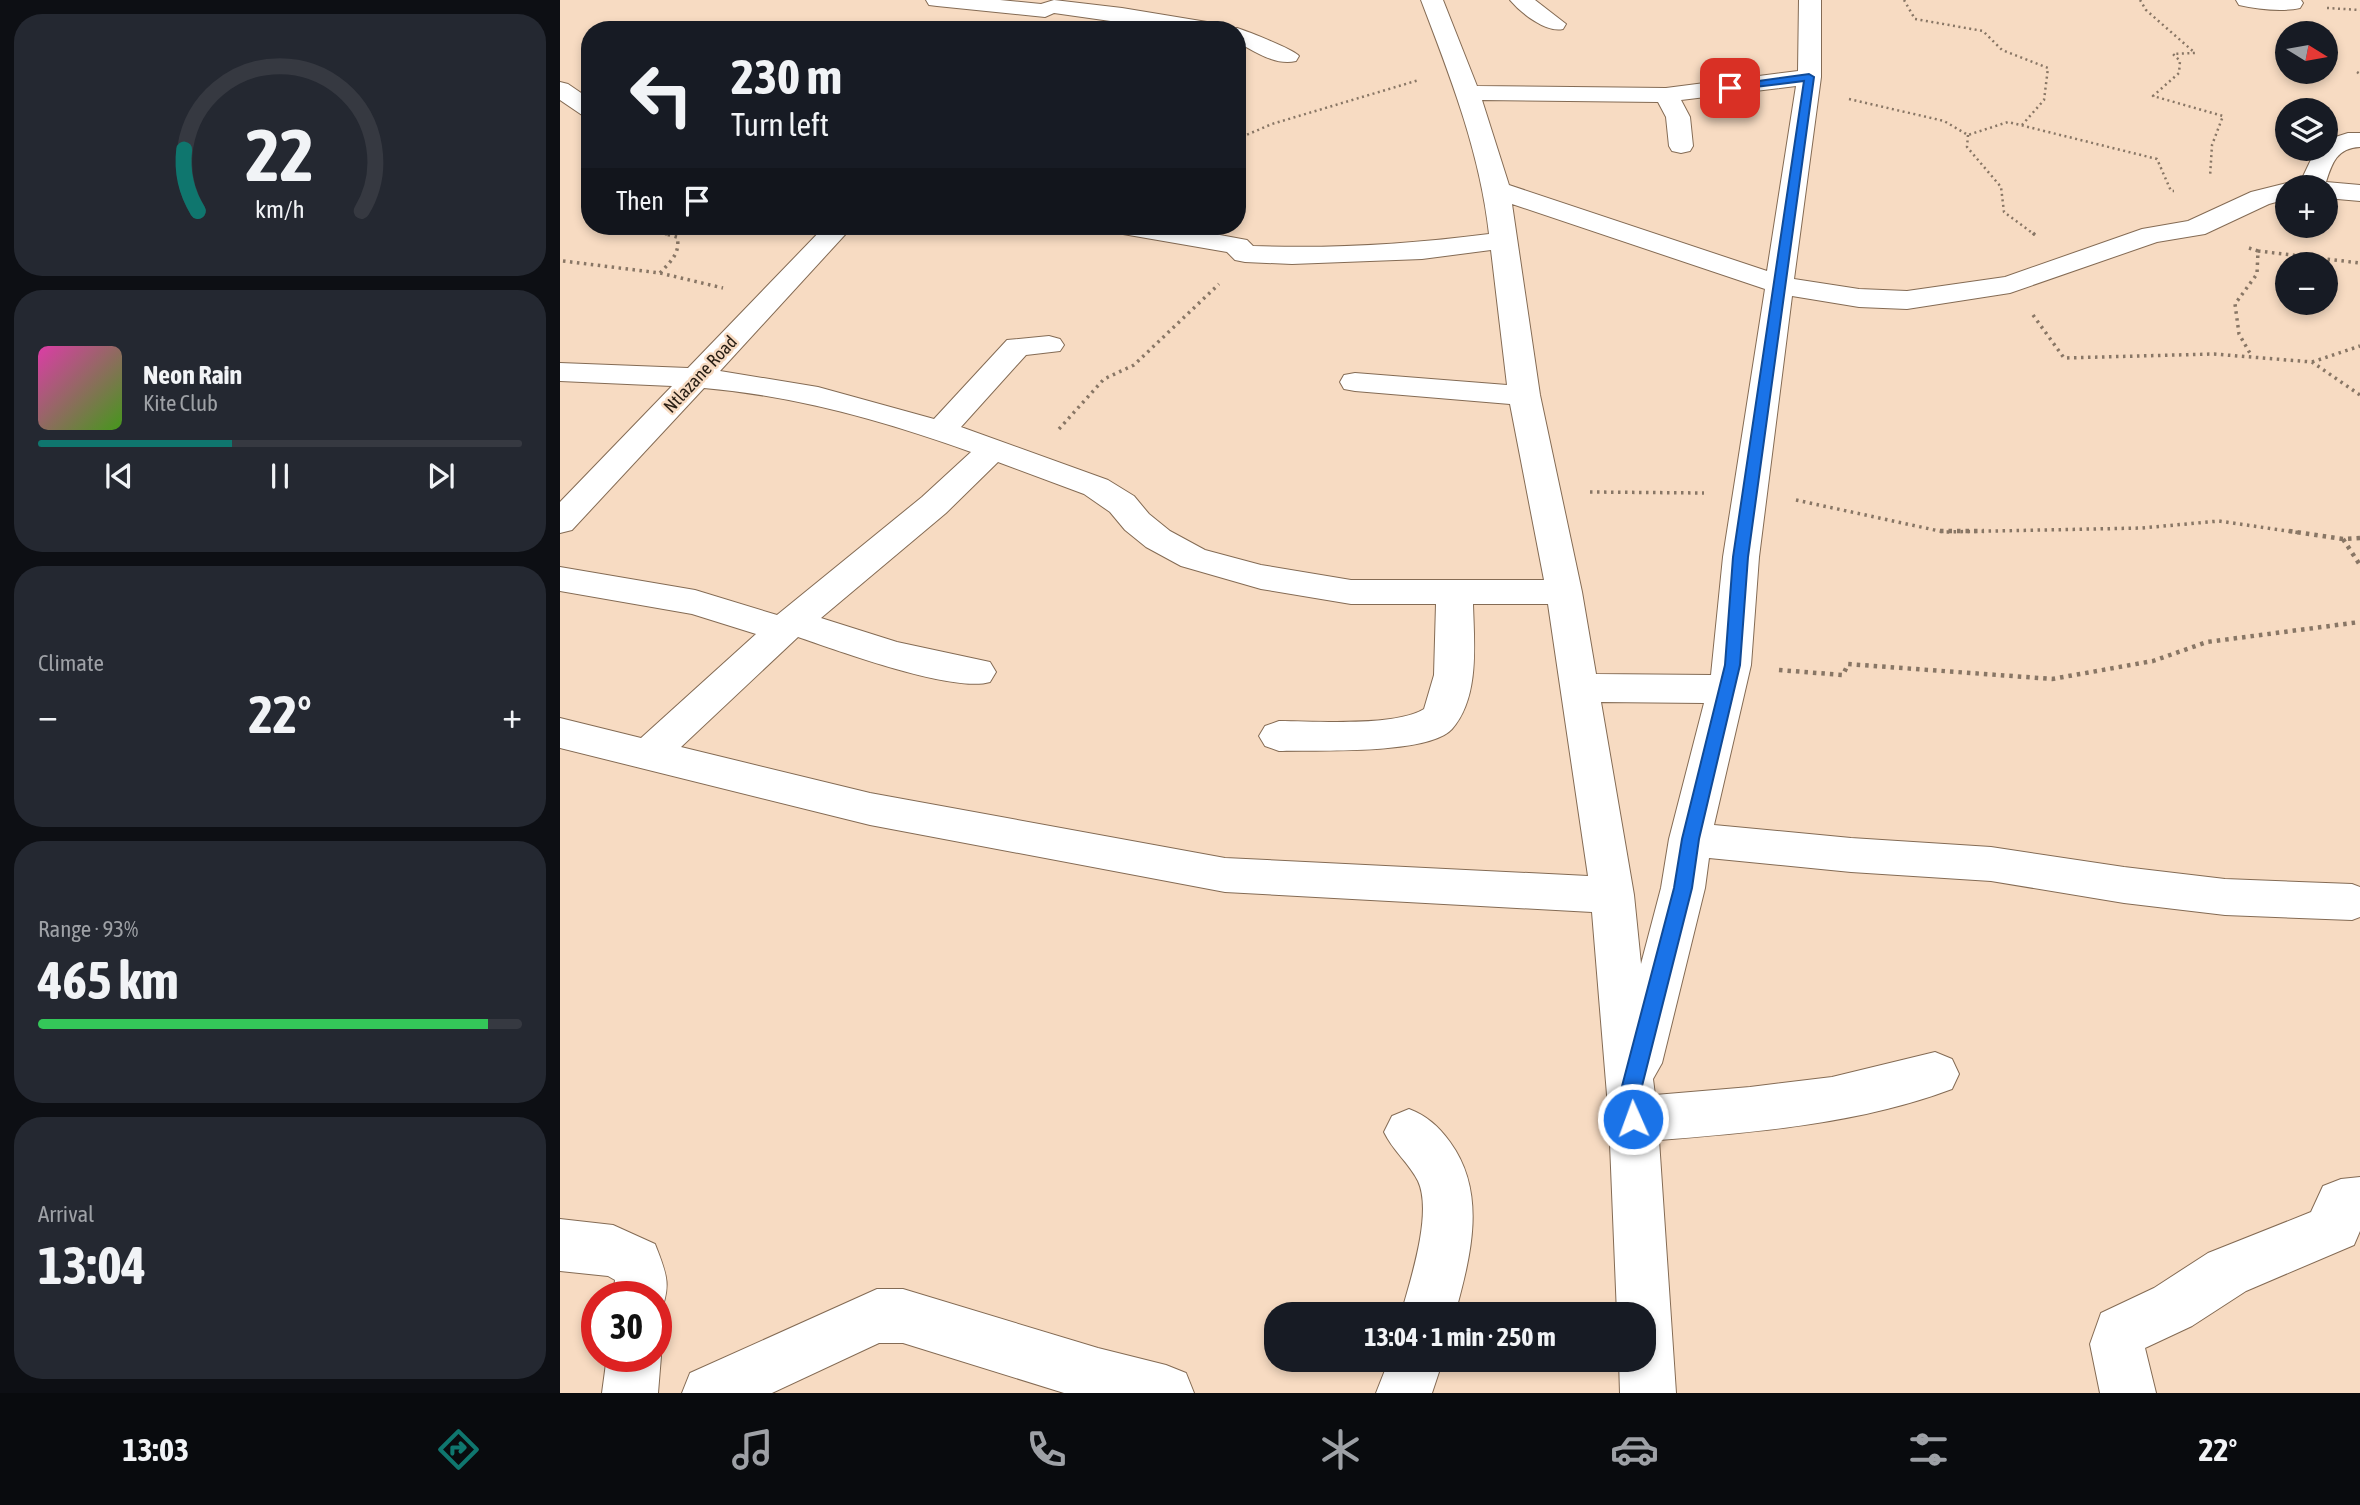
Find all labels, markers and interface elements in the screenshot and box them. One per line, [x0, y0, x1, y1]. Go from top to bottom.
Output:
north arrow [2275, 21, 2338, 84]
map controls [2275, 21, 2338, 315]
text: 230 m [731, 48, 842, 104]
icon: left [616, 49, 707, 140]
pin [1700, 58, 1760, 118]
icon: arrive [1711, 69, 1749, 107]
button: layers [2275, 98, 2338, 161]
text: Turn left [731, 106, 829, 143]
text: 22 [246, 113, 314, 196]
button: + [2275, 175, 2338, 238]
icon: arrive [678, 182, 716, 220]
text: Then [616, 186, 664, 216]
text: km/h [255, 195, 305, 223]
button: − [2275, 252, 2338, 315]
street label: Ntlazane Road [659, 331, 741, 417]
text: Neon Rain [143, 360, 242, 390]
text: Kite Club [143, 390, 218, 416]
icon: previous [100, 457, 138, 495]
icon: pause [261, 457, 299, 495]
icon: next [422, 457, 460, 495]
text: Climate [38, 650, 104, 676]
text: 22° [248, 684, 312, 744]
text: − [38, 693, 58, 736]
text: + [502, 693, 522, 736]
text: Range · 93% [38, 916, 138, 942]
text: 465 km [38, 950, 179, 1010]
position arrow [1596, 1082, 1670, 1156]
text: Arrival [38, 1201, 94, 1227]
text: 13:04 [38, 1235, 146, 1295]
speed limit sign: 30 [581, 1281, 672, 1372]
text: 13:04 · 1 min · 250 m [1364, 1322, 1556, 1352]
icon: directions [434, 1425, 483, 1474]
icon: music [728, 1425, 777, 1474]
icon: phone [1022, 1425, 1071, 1474]
icon: climate [1316, 1425, 1365, 1474]
icon: car [1610, 1425, 1659, 1474]
icon: filters [1904, 1425, 1953, 1474]
text: 13:03 [123, 1431, 189, 1468]
text: 22° [2198, 1431, 2237, 1468]

